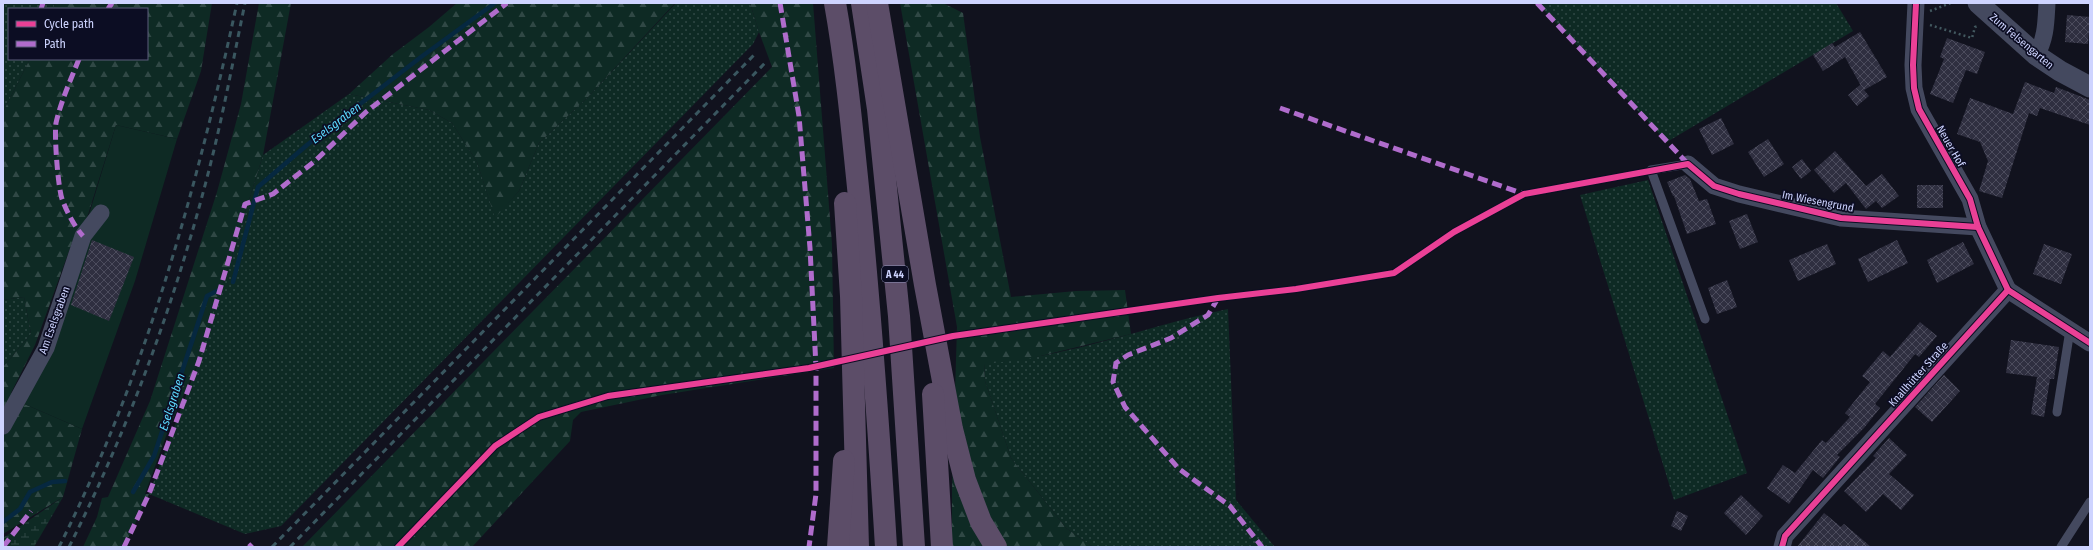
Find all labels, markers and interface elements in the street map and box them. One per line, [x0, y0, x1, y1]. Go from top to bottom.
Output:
legend [8, 8, 148, 60]
street label: Zum Felsengarten [1987, 11, 2056, 72]
text: Cycle path [44, 17, 94, 31]
text: Path [44, 37, 66, 51]
water label: Eselsgraben [308, 100, 364, 146]
street label: Neuer Hof [1934, 123, 1968, 170]
street label: Im Wiesengrund [1781, 188, 1855, 215]
road number: A 44 [882, 266, 908, 282]
street label: Am Eselsgraben [36, 285, 73, 356]
street label: Knallhütter Straße [1886, 339, 1951, 409]
water label: Eselsgraben [156, 372, 188, 432]

